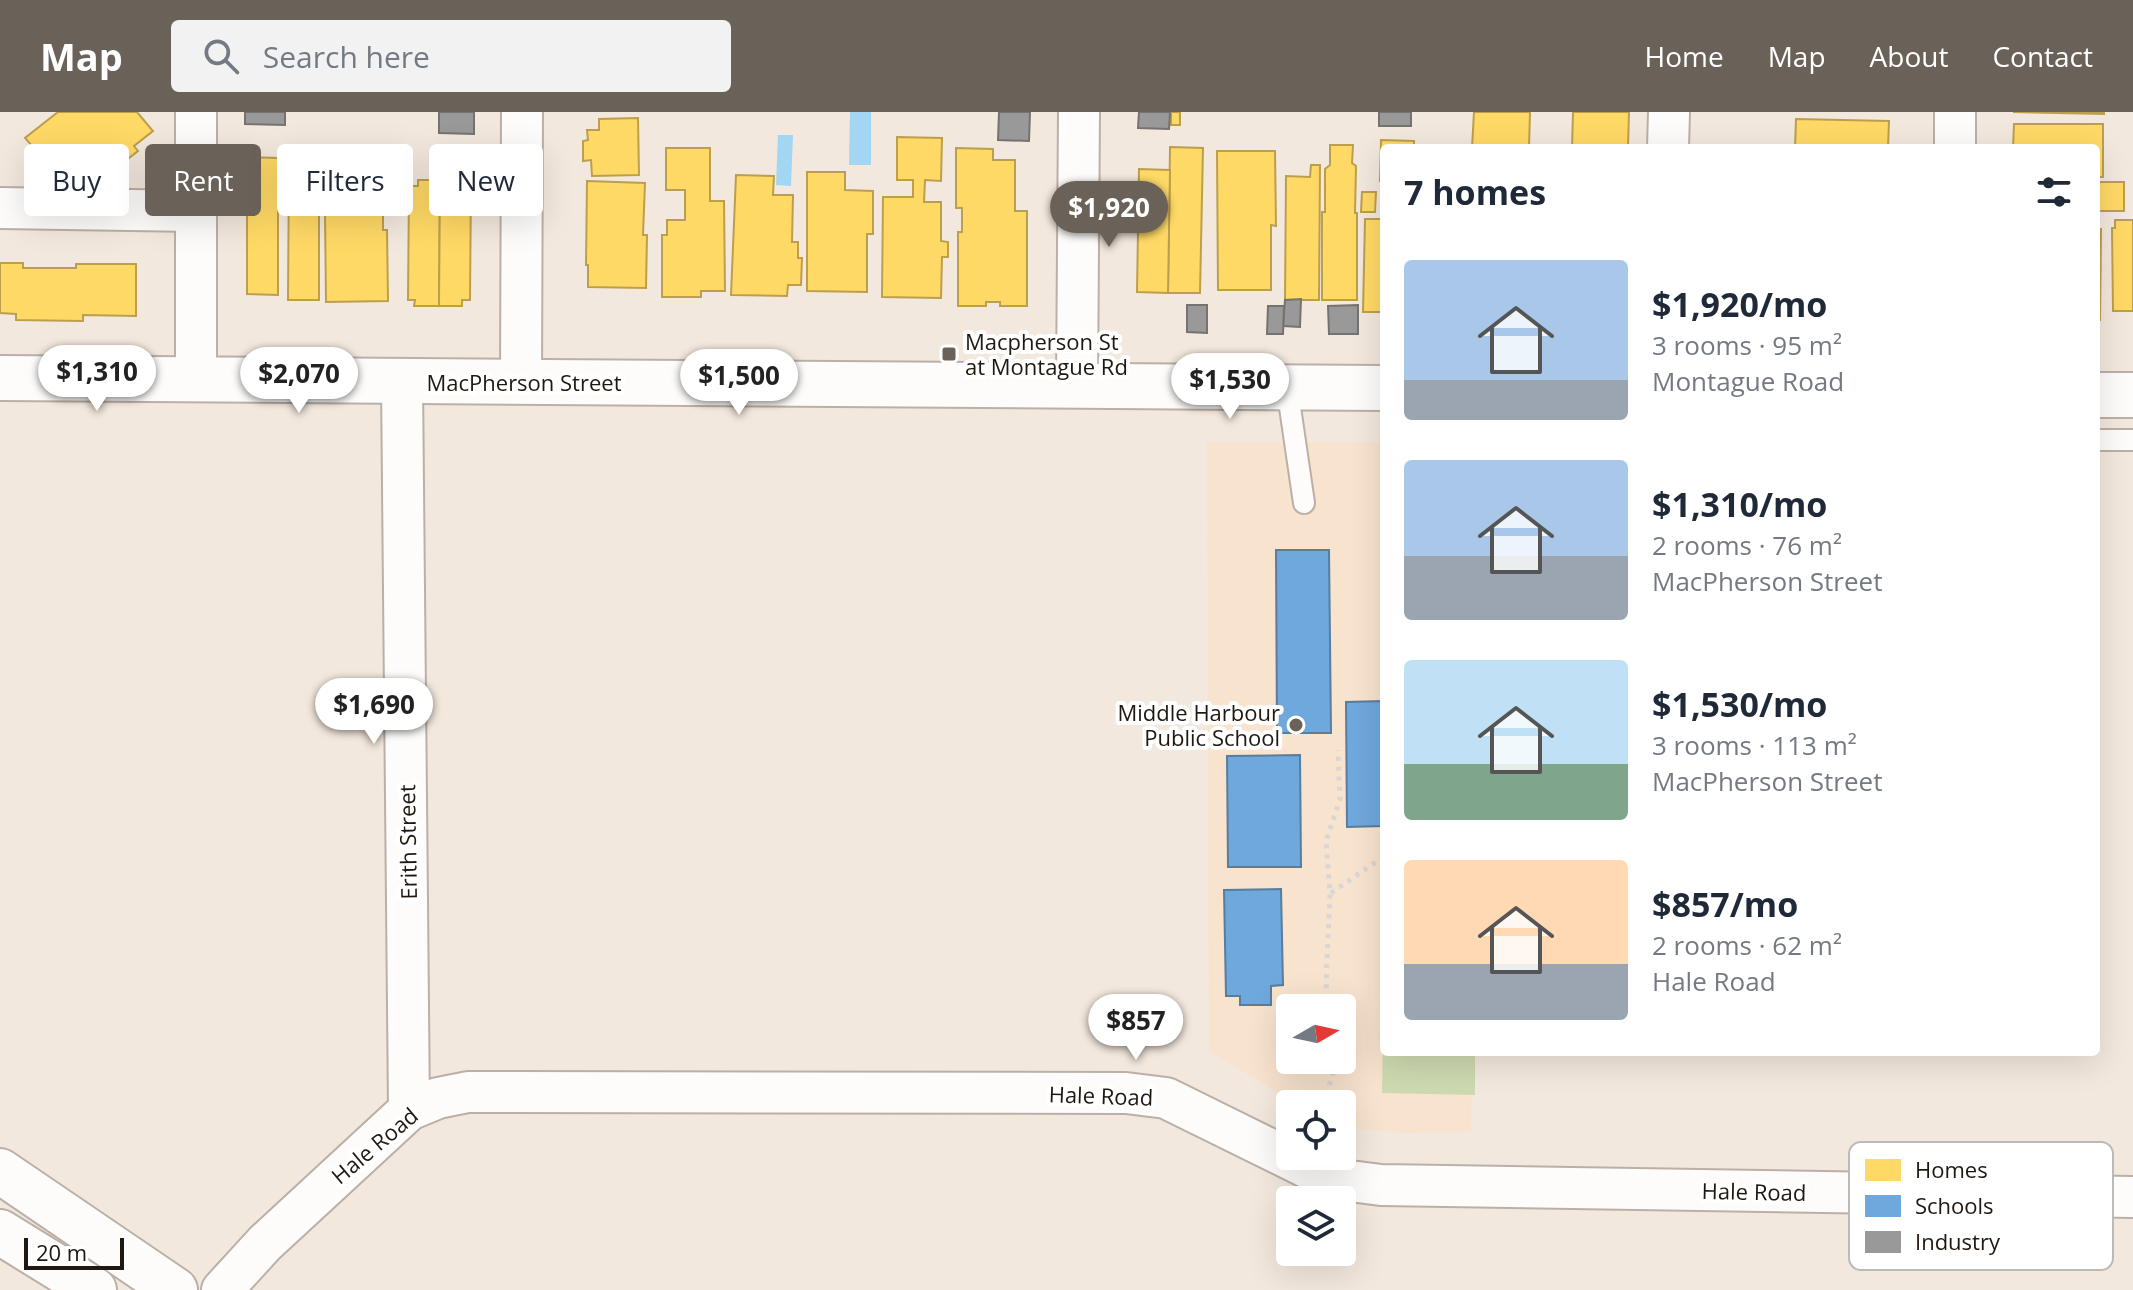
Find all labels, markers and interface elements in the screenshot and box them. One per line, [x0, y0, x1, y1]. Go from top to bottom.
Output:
search box [171, 20, 731, 92]
text: Map [40, 30, 123, 82]
icon: search [199, 34, 243, 78]
text: Search here [263, 36, 430, 77]
text: Home [1645, 37, 1724, 75]
text: Map [1768, 37, 1826, 75]
text: About [1870, 37, 1948, 75]
text: Contact [1992, 37, 2093, 75]
chip: Buy [24, 144, 129, 216]
chip: Rent [145, 144, 261, 216]
chip: Filters [277, 144, 413, 216]
chip: New [429, 144, 543, 216]
text: 7 homes [1404, 169, 1546, 215]
icon: filters [2032, 170, 2076, 214]
pin: $1,920 [1044, 181, 1174, 249]
text: $1,920 [1068, 189, 1150, 225]
text: $1,920/mo [1652, 281, 1827, 327]
icon: home [1468, 292, 1564, 388]
place label: Macpherson St at Montague Rd [965, 326, 1128, 381]
text: 3 rooms · 95 m² [1652, 327, 1842, 363]
pin: $1,310 [32, 345, 162, 413]
marker: Macpherson St at Montague Rd [940, 345, 958, 363]
pin: $2,070 [234, 347, 364, 415]
pin: $1,500 [674, 349, 804, 417]
text: $1,310 [56, 353, 138, 389]
pin: $1,530 [1165, 353, 1295, 421]
text: $2,070 [258, 355, 340, 391]
text: $1,500 [698, 357, 780, 393]
text: $1,530 [1189, 361, 1271, 397]
text: Montague Road [1652, 363, 1844, 399]
street label: MacPherson Street [427, 367, 622, 397]
text: $1,310/mo [1652, 481, 1827, 527]
icon: home [1468, 492, 1564, 588]
text: 2 rooms · 76 m² [1652, 527, 1842, 563]
text: MacPherson Street [1652, 563, 1882, 599]
pin: $1,690 [309, 678, 439, 746]
text: $1,530/mo [1652, 681, 1827, 727]
text: $1,690 [333, 686, 415, 722]
icon: home [1468, 692, 1564, 788]
place label: Middle Harbour Public School [1118, 697, 1280, 752]
marker: Middle Harbour Public School [1287, 716, 1305, 734]
text: 3 rooms · 113 m² [1652, 727, 1857, 763]
text: MacPherson Street [1652, 763, 1882, 799]
street label: Erith Street [391, 784, 423, 900]
text: $857/mo [1652, 881, 1798, 927]
icon: home [1468, 892, 1564, 988]
text: 2 rooms · 62 m² [1652, 927, 1842, 963]
text: Hale Road [1652, 963, 1776, 999]
pin: $857 [1089, 994, 1183, 1062]
north arrow [1276, 994, 1356, 1074]
map controls [1276, 994, 1356, 1266]
text: $857 [1106, 1002, 1166, 1038]
street label: Hale Road [1048, 1078, 1154, 1112]
button: locate [1276, 1090, 1356, 1170]
street label: Hale Road [324, 1100, 424, 1190]
legend [1849, 1142, 2113, 1270]
text: Homes [1915, 1154, 1988, 1184]
street label: Hale Road [1701, 1175, 1807, 1207]
button: layers [1276, 1186, 1356, 1266]
text: Schools [1915, 1190, 1994, 1220]
text: Industry [1915, 1226, 2001, 1256]
scale bar [24, 1234, 124, 1270]
text: 20 m [36, 1237, 87, 1267]

